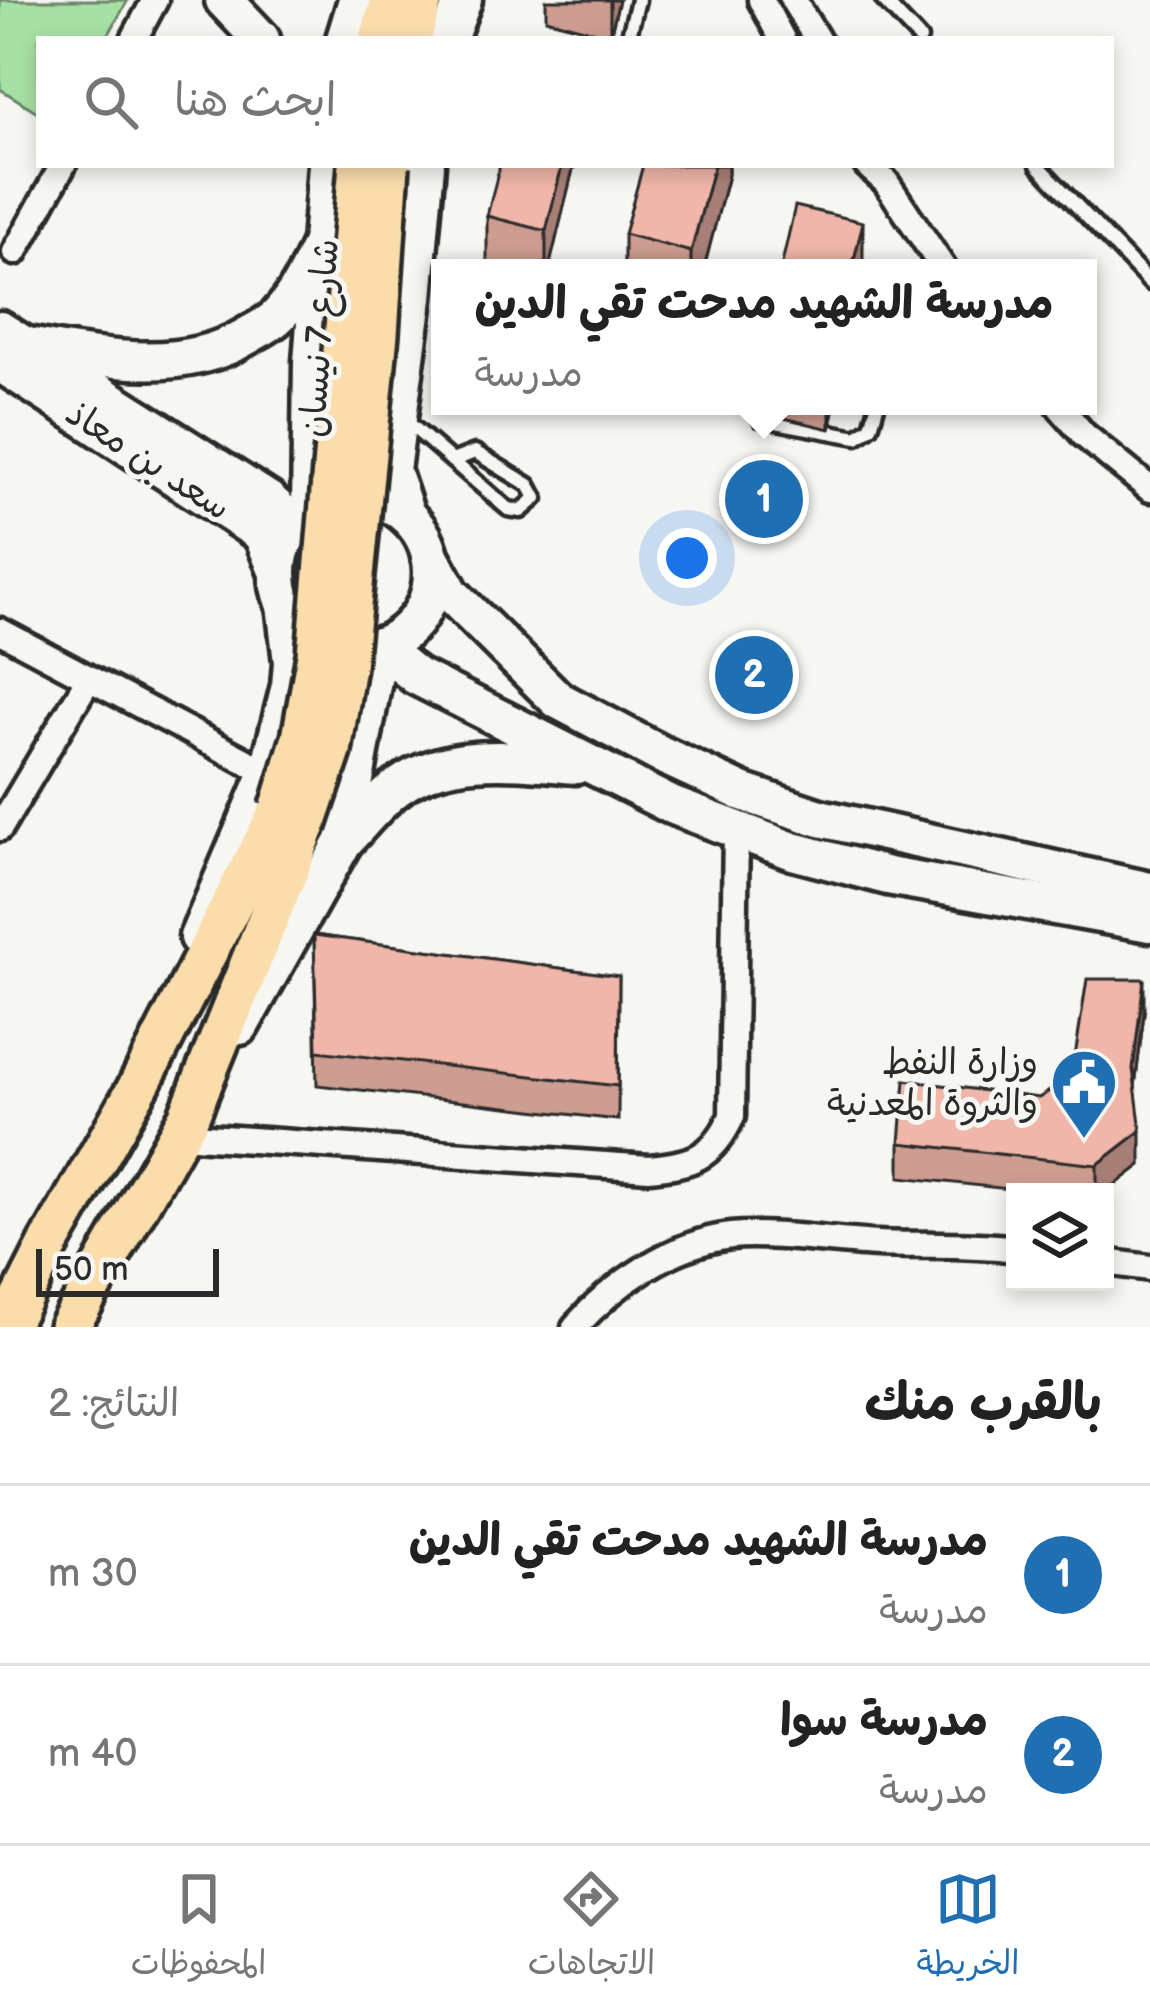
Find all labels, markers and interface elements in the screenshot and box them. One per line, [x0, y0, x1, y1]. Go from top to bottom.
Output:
search box [36, 36, 1114, 168]
icon: search [78, 69, 144, 135]
text: ابحث هنا [174, 74, 337, 129]
street label: شارع 7 نيسان [292, 237, 351, 439]
popup [431, 259, 1097, 415]
text: مدرسة الشهيد مدحت تقي الدين [474, 277, 1054, 332]
text: مدرسة [474, 351, 583, 398]
street label: سعد بن معاذ [57, 392, 238, 530]
pin: 1 [725, 454, 803, 544]
your location [657, 528, 717, 588]
pin: 2 [715, 630, 793, 720]
place label: وزارة النفط والثروة المعدنية [827, 1042, 1038, 1126]
public building icon: وزارة النفط والثروة المعدنية [1049, 1047, 1119, 1141]
map controls [1006, 1183, 1114, 1291]
button: layers [1006, 1183, 1114, 1291]
scale bar [36, 1243, 219, 1296]
text: 50 m [54, 1250, 129, 1290]
text: بالقرب منك [865, 1373, 1102, 1434]
text: النتائج: 2 [48, 1381, 179, 1428]
text: مدرسة الشهيد مدحت تقي الدين [409, 1514, 988, 1569]
text: 30 m [48, 1551, 138, 1598]
text: 1 [1055, 1551, 1071, 1598]
text: مدرسة [879, 1588, 988, 1635]
text: مدرسة سوا [780, 1694, 988, 1749]
text: 40 m [48, 1731, 138, 1778]
text: 2 [1051, 1731, 1075, 1778]
text: مدرسة [879, 1768, 988, 1815]
tab: المحفوظات [131, 1866, 267, 1992]
tab: الاتجاهات [528, 1866, 655, 1992]
tab: الخريطة [916, 1866, 1019, 1992]

